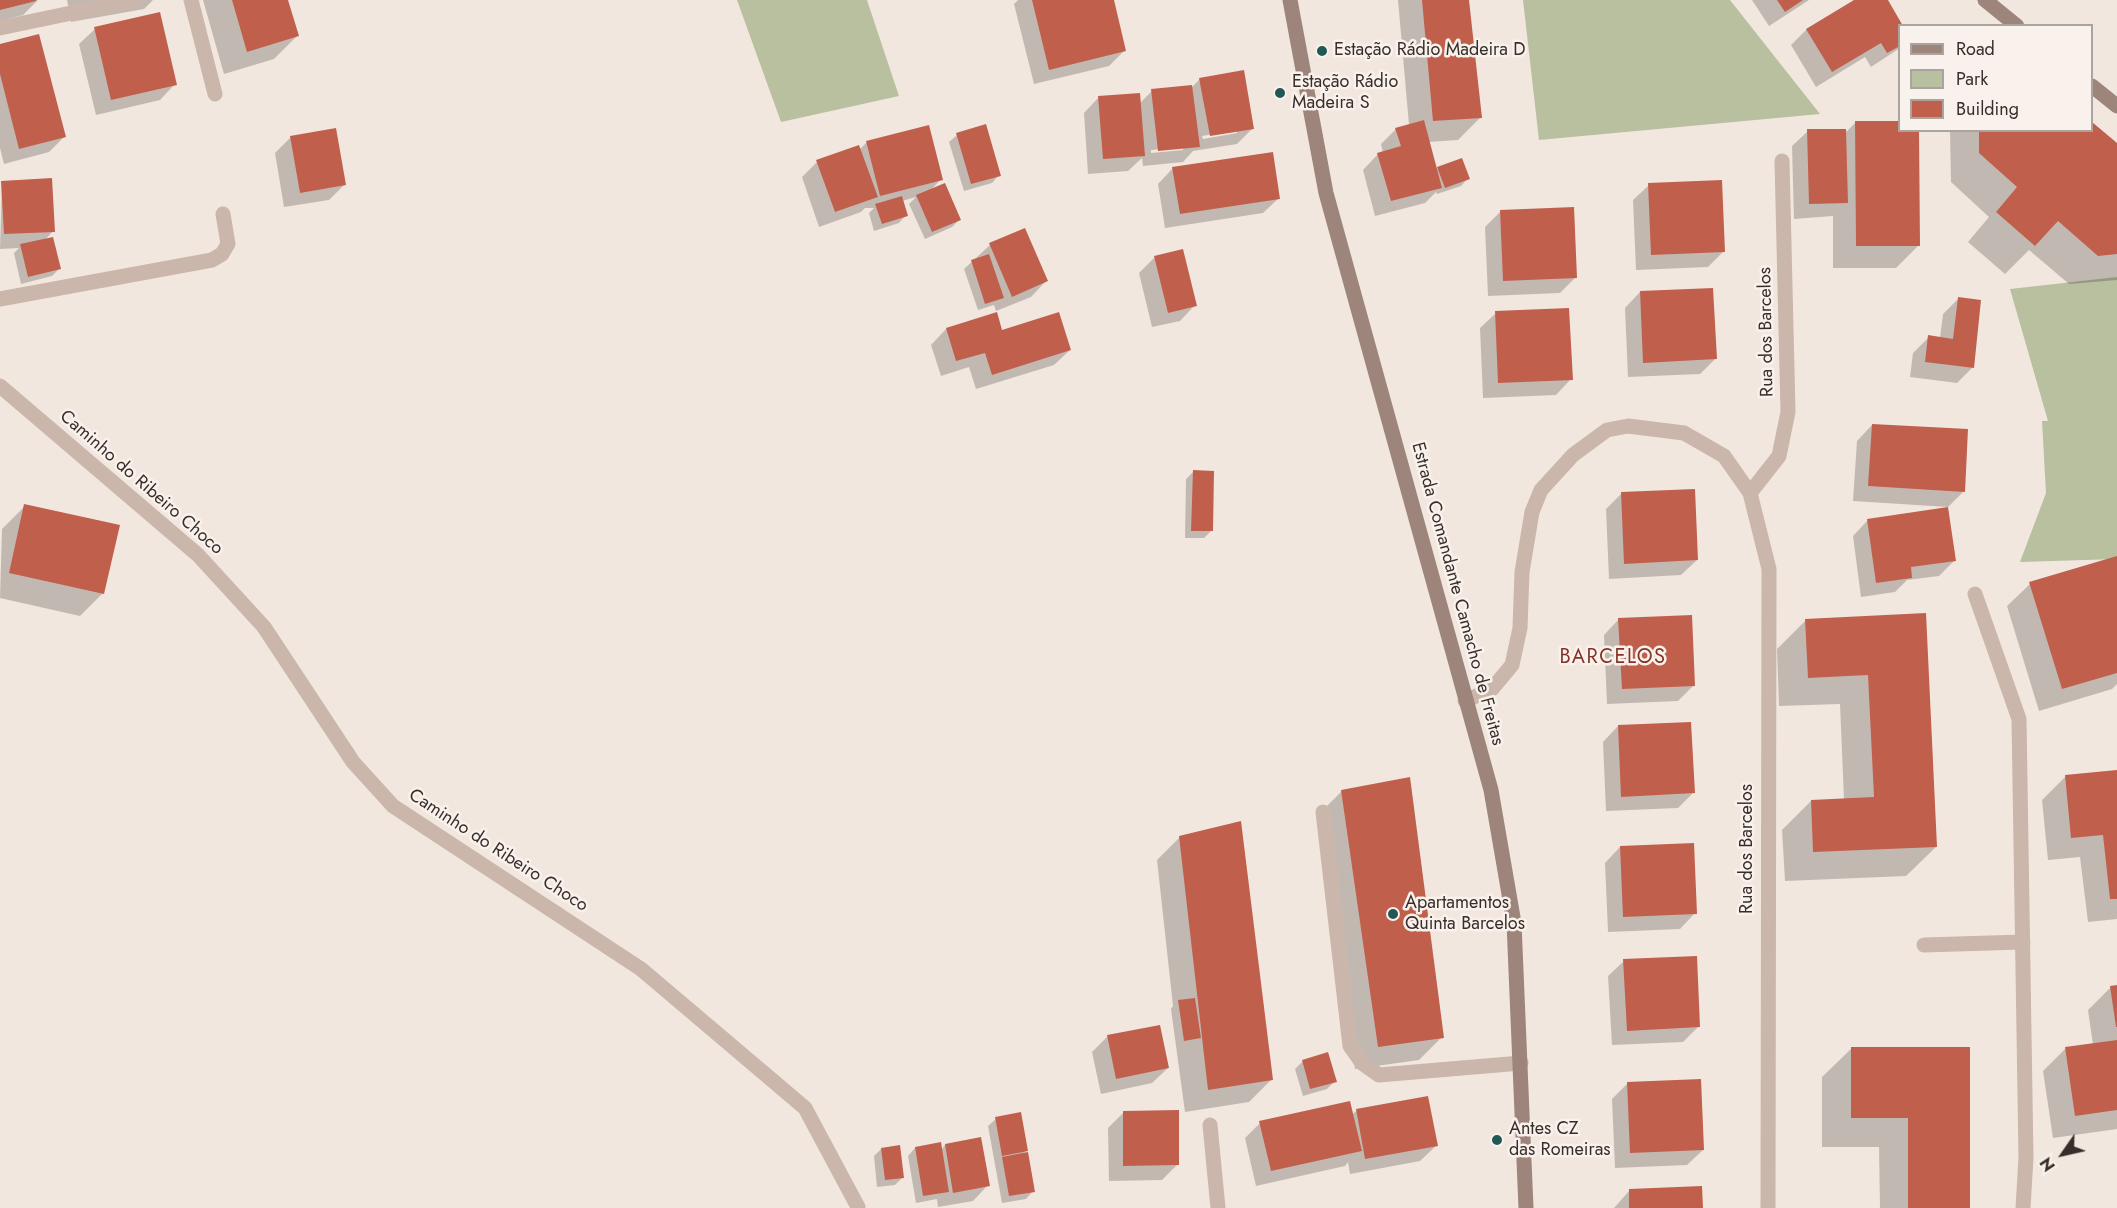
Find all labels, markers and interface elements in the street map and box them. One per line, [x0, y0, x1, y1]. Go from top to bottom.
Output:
legend [1898, 24, 2093, 132]
text: Road [1956, 36, 1995, 62]
place label: Estação Rádio Madeira D [1334, 40, 1526, 62]
marker: Estação Rádio Madeira D [1315, 44, 1329, 58]
text: Park [1956, 66, 1988, 92]
place label: Estação Rádio Madeira S [1292, 72, 1398, 115]
marker: Estação Rádio Madeira S [1273, 86, 1287, 100]
text: Building [1956, 96, 2019, 122]
street label: Rua dos Barcelos [1755, 267, 1779, 397]
street label: Caminho do Ribeiro Choco [55, 406, 227, 560]
street label: Estrada Comandante Camacho de Freitas [1406, 440, 1508, 748]
district label: BARCELOS [1559, 646, 1667, 670]
street label: Rua dos Barcelos [1737, 784, 1759, 914]
street label: Caminho do Ribeiro Choco [404, 785, 592, 917]
place label: Apartamentos Quinta Barcelos [1405, 893, 1525, 936]
marker: Apartamentos Quinta Barcelos [1386, 907, 1400, 921]
place label: Antes CZ das Romeiras [1509, 1119, 1611, 1162]
north arrow [2033, 1124, 2093, 1184]
marker: Antes CZ das Romeiras [1490, 1133, 1504, 1147]
text: N [2035, 1153, 2061, 1176]

